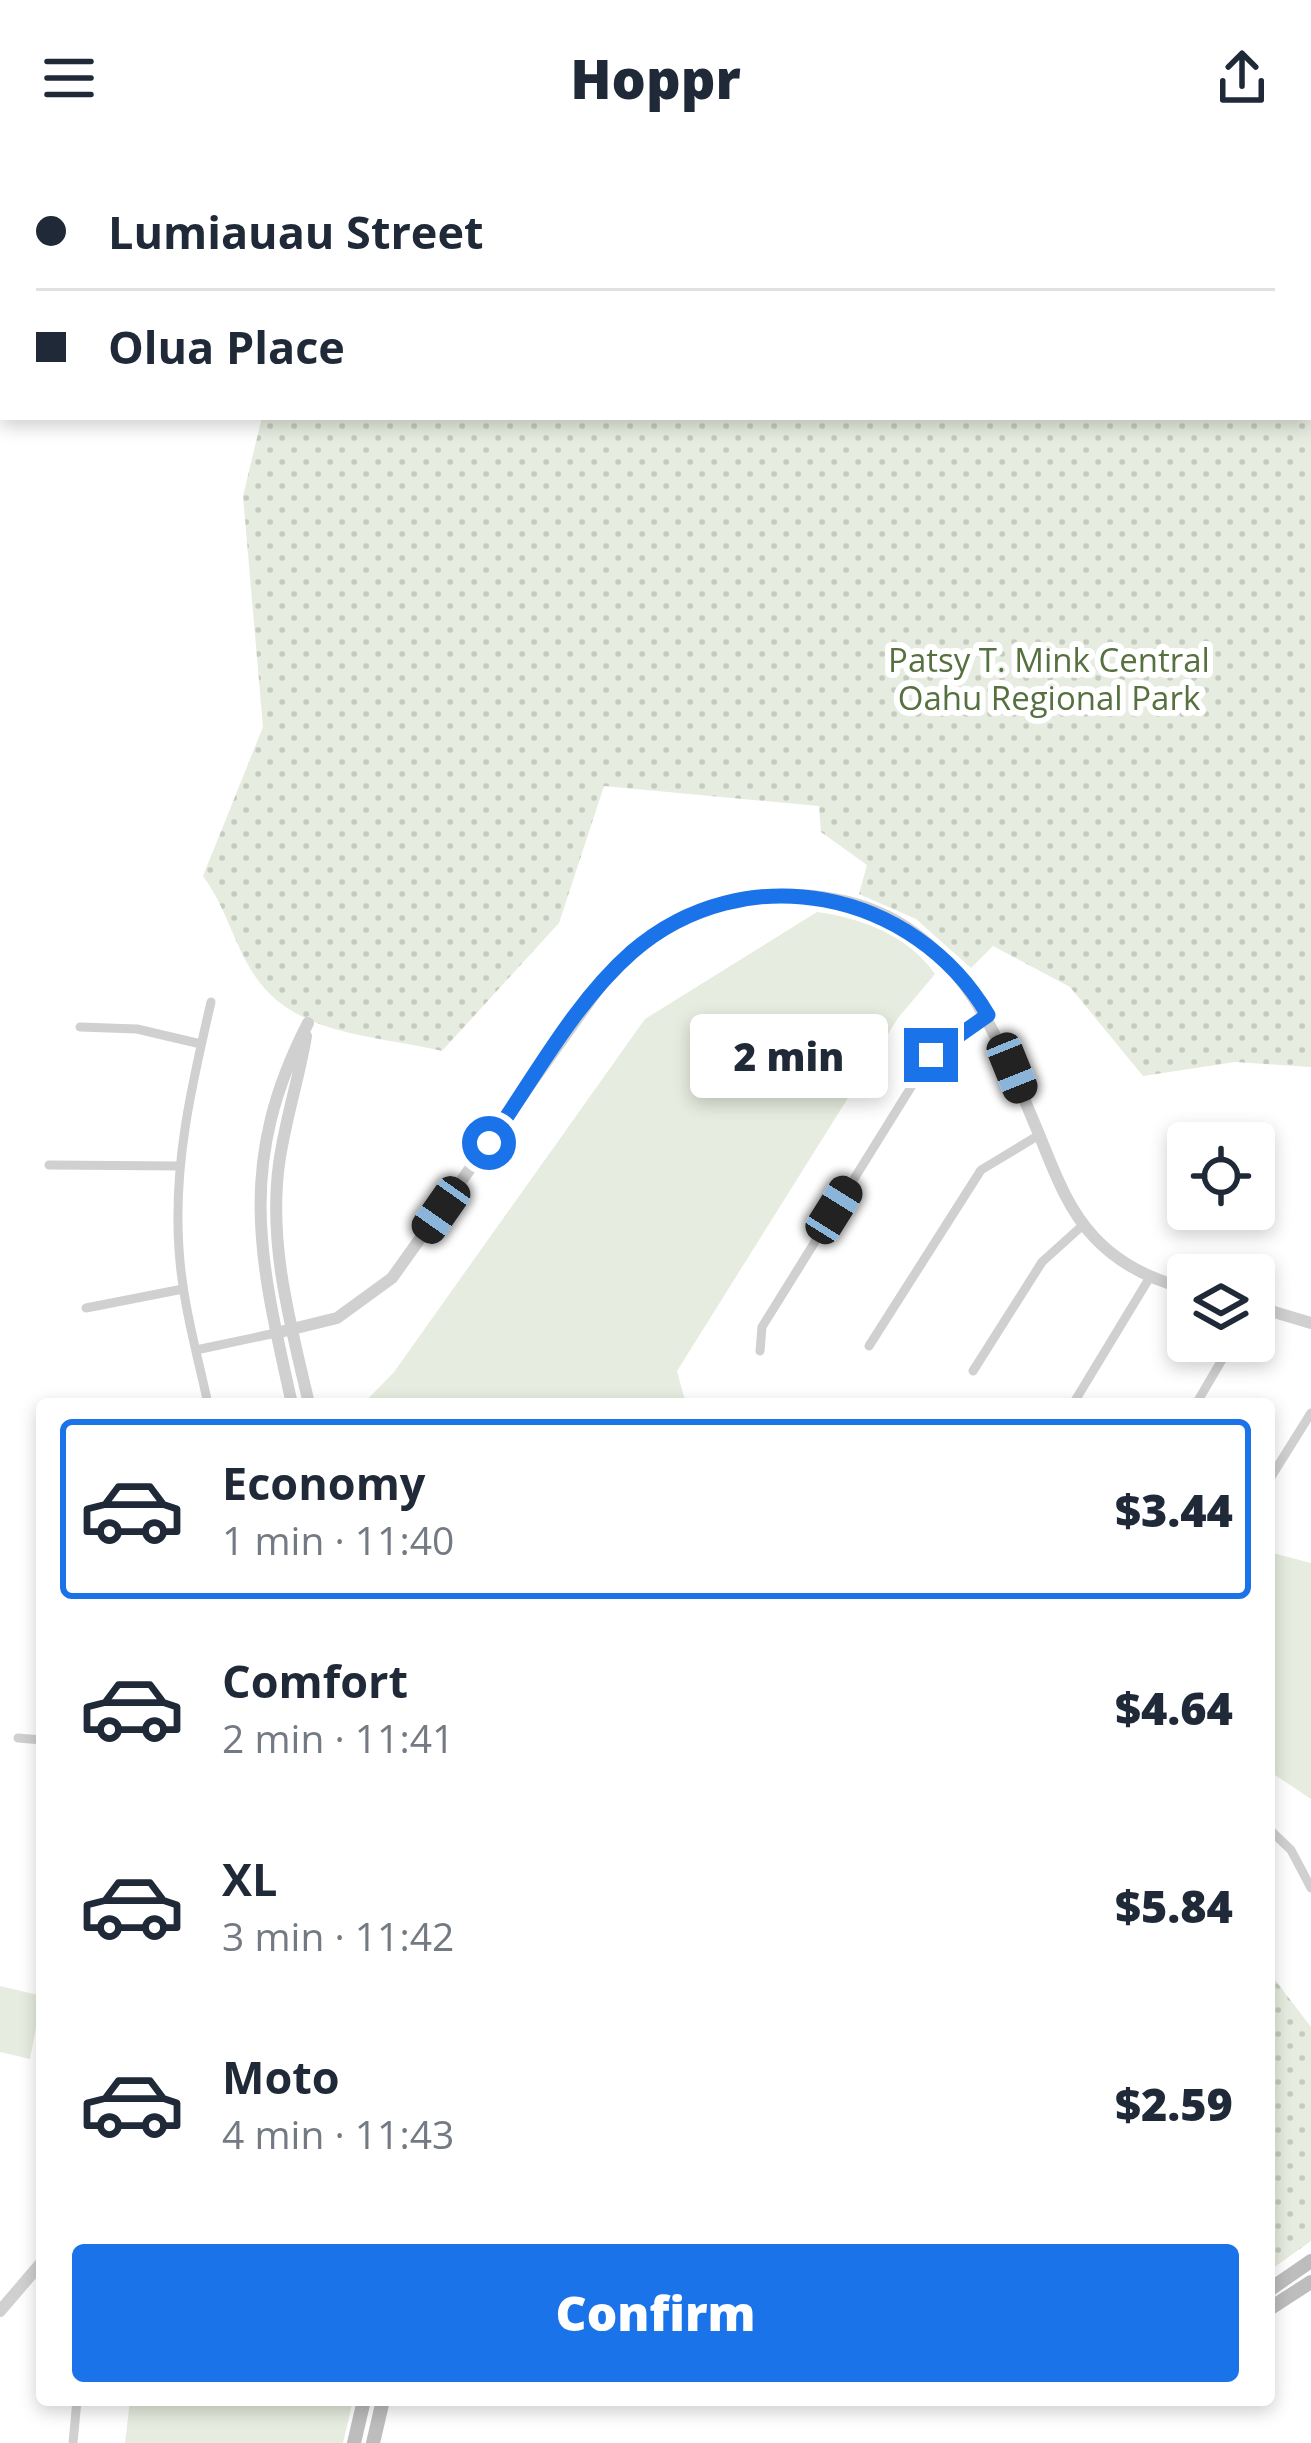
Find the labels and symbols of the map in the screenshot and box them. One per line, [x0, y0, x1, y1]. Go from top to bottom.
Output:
park label: Patsy T. Mink Central Oahu Regional Park [888, 637, 1210, 720]
callout: 2 min [691, 1013, 889, 1097]
route end [904, 1028, 958, 1082]
car [982, 1028, 1042, 1108]
route start [462, 1116, 516, 1170]
car [406, 1170, 476, 1250]
car [800, 1170, 868, 1250]

